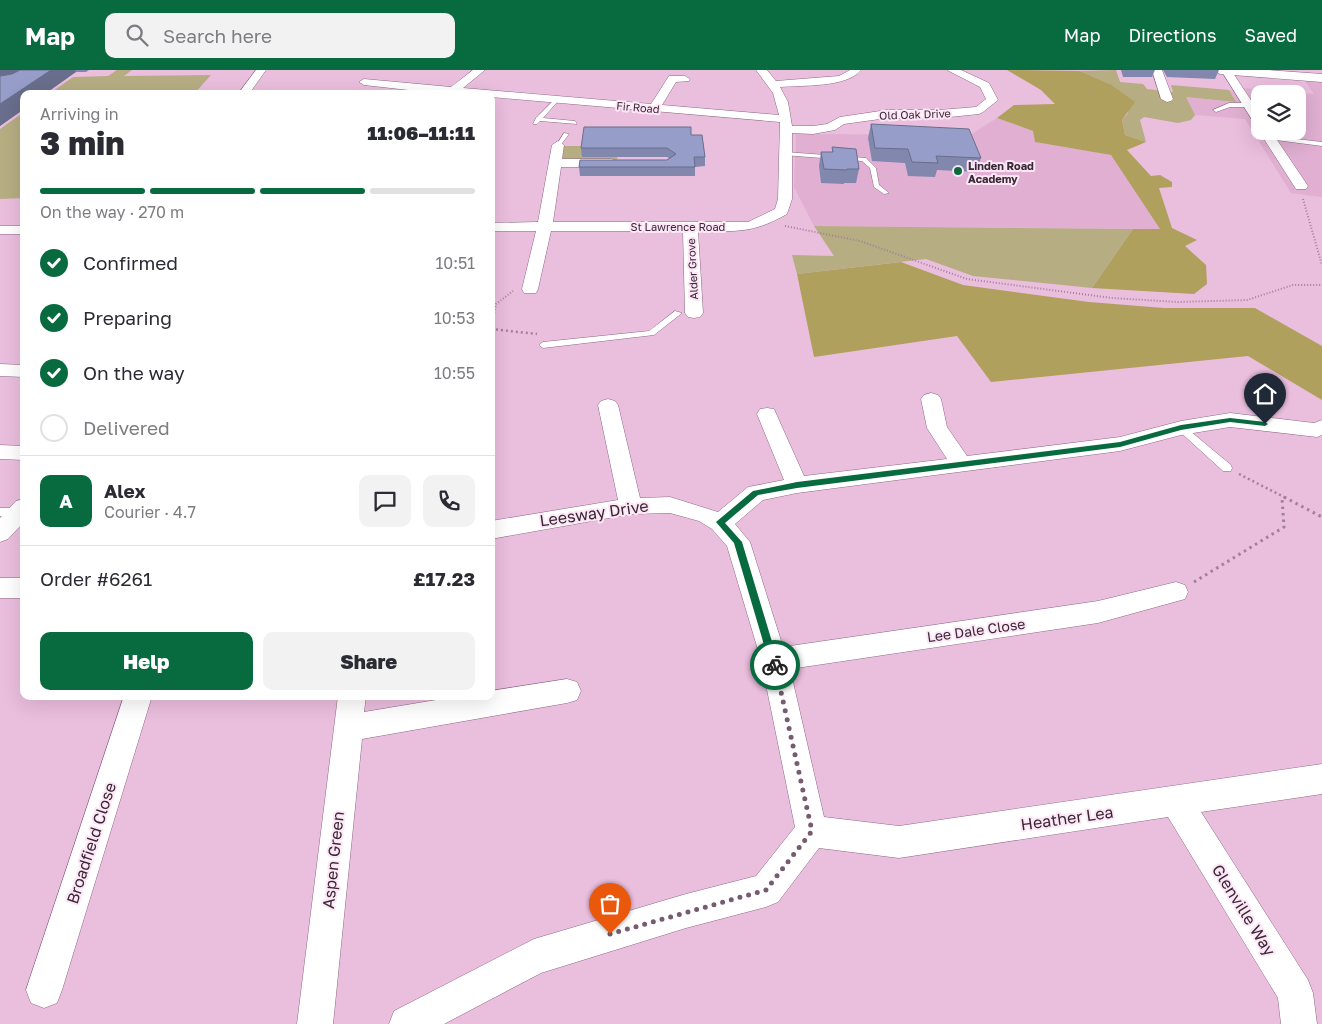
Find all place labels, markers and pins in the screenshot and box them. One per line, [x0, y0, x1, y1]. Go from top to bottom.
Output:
place label: Linden Road Academy [968, 159, 1034, 185]
marker: Linden Road Academy [952, 165, 964, 177]
pin [1244, 373, 1286, 424]
pin [589, 883, 631, 934]

